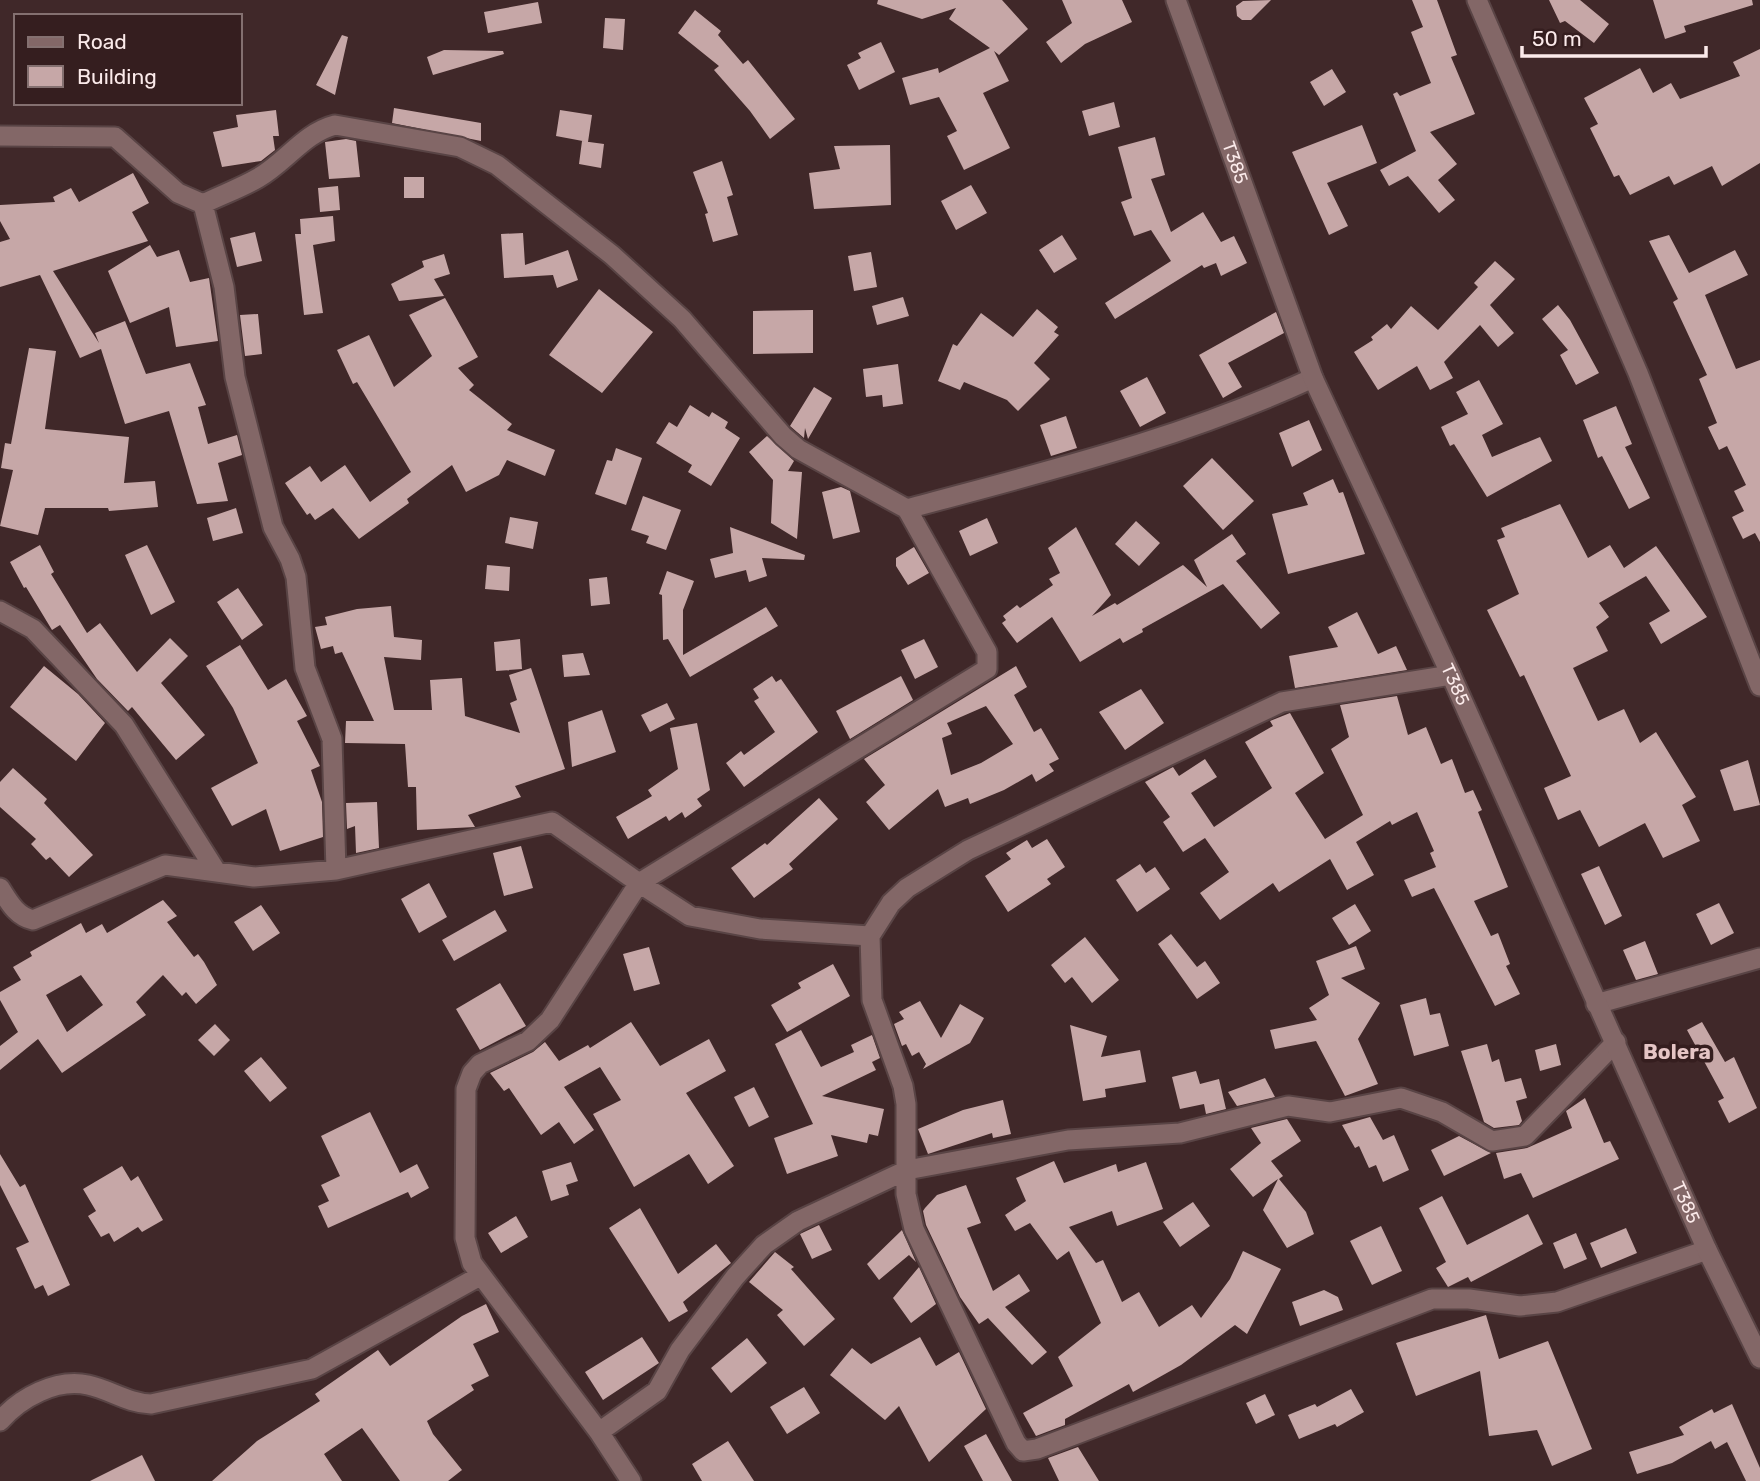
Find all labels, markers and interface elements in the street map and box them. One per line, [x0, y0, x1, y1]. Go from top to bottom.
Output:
legend [14, 14, 242, 105]
scale bar [1522, 14, 1706, 58]
text: 50 m [1532, 26, 1582, 51]
text: Road [77, 29, 127, 54]
text: Building [77, 64, 157, 89]
street label: T385 [1217, 138, 1253, 187]
street label: T385 [1436, 660, 1474, 709]
district label: Bolera [1643, 1039, 1711, 1064]
street label: T385 [1667, 1178, 1705, 1227]

